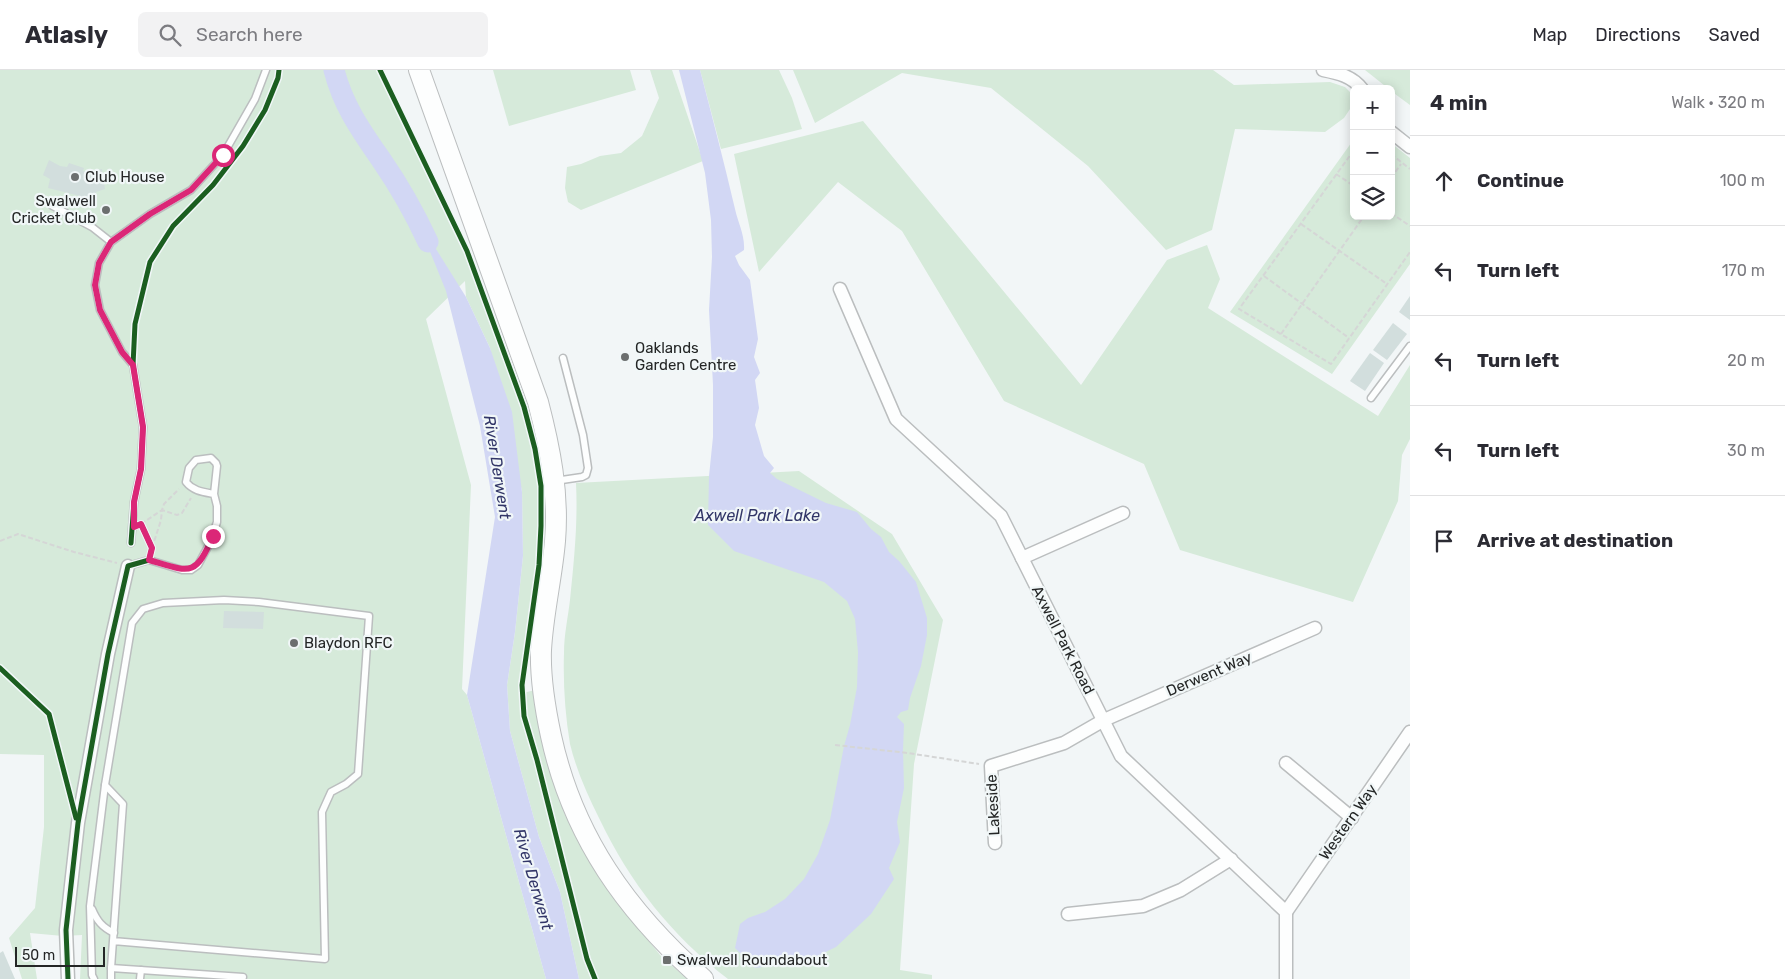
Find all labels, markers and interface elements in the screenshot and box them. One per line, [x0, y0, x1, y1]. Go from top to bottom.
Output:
search box [138, 12, 488, 57]
text: Atlasly [25, 21, 108, 49]
icon: search [156, 21, 184, 49]
text: Search here [196, 23, 303, 46]
text: Map [1532, 24, 1567, 46]
text: Directions [1595, 24, 1681, 46]
text: Saved [1709, 24, 1760, 46]
map controls [1350, 85, 1395, 220]
button: + [1350, 85, 1395, 130]
text: 4 min [1430, 90, 1488, 115]
text: Walk · 320 m [1671, 93, 1765, 112]
button: − [1350, 130, 1395, 175]
route start [212, 144, 235, 167]
icon: ahead [1430, 167, 1458, 195]
place label: Club House [85, 168, 165, 186]
text: Continue [1477, 169, 1564, 192]
marker: Club House [69, 171, 81, 183]
text: 100 m [1720, 171, 1765, 190]
button: layers [1350, 175, 1395, 220]
place label: Swalwell Cricket Club [12, 192, 96, 227]
marker: Swalwell Cricket Club [100, 204, 112, 216]
icon: left [1430, 257, 1458, 285]
text: Turn left [1477, 259, 1559, 282]
text: 170 m [1722, 261, 1765, 280]
place label: Oaklands Garden Centre [635, 339, 736, 374]
icon: left [1430, 347, 1458, 375]
text: Turn left [1477, 349, 1559, 372]
marker: Oaklands Garden Centre [619, 351, 631, 363]
text: 20 m [1727, 351, 1765, 370]
water label: River Derwent [480, 414, 515, 521]
icon: left [1430, 437, 1458, 465]
text: Turn left [1477, 439, 1559, 462]
text: 30 m [1727, 441, 1765, 460]
water label: Axwell Park Lake [693, 506, 820, 525]
route end [202, 525, 225, 548]
icon: arrive [1430, 527, 1458, 555]
text: Arrive at destination [1477, 529, 1673, 552]
street label: Axwell Park Road [1028, 583, 1098, 697]
place label: Blaydon RFC [304, 634, 393, 652]
marker: Blaydon RFC [288, 637, 300, 649]
street label: Derwent Way [1164, 648, 1254, 700]
street label: Lakeside [982, 774, 1004, 836]
street label: Western Way [1315, 781, 1381, 863]
water label: River Derwent [510, 826, 557, 933]
scale bar [15, 944, 105, 967]
text: 50 m [22, 947, 55, 964]
place label: Swalwell Roundabout [677, 951, 827, 969]
marker: Swalwell Roundabout [661, 954, 673, 966]

